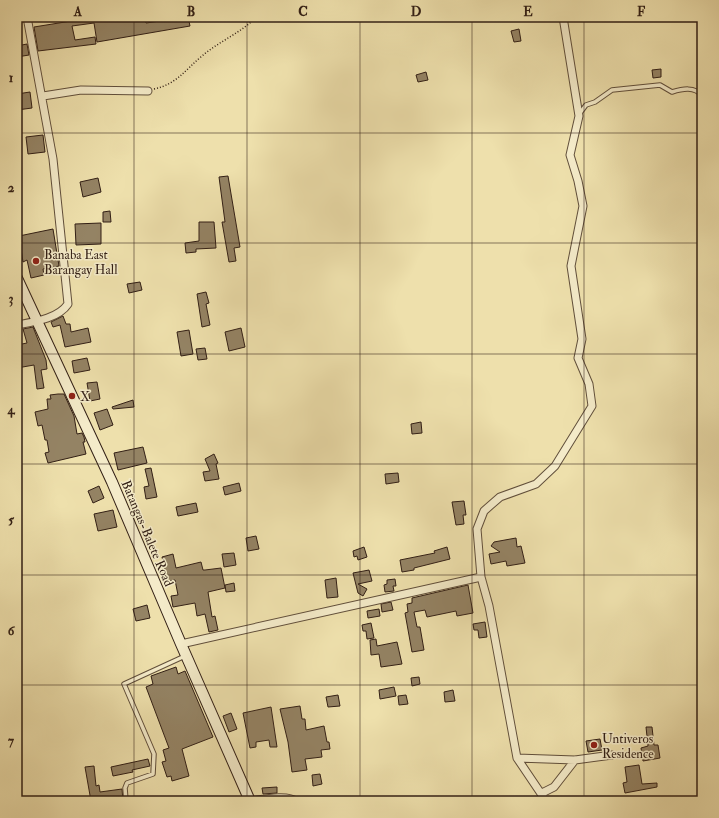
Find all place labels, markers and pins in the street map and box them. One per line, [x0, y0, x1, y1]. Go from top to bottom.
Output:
place label: Banaba East Barangay Hall [44, 247, 118, 279]
marker: Banaba East Barangay Hall [31, 256, 41, 266]
place label: X [80, 389, 90, 405]
marker: X [67, 391, 77, 401]
place label: Untiveros Residence [602, 731, 654, 762]
marker: Untiveros Residence [589, 740, 599, 750]

